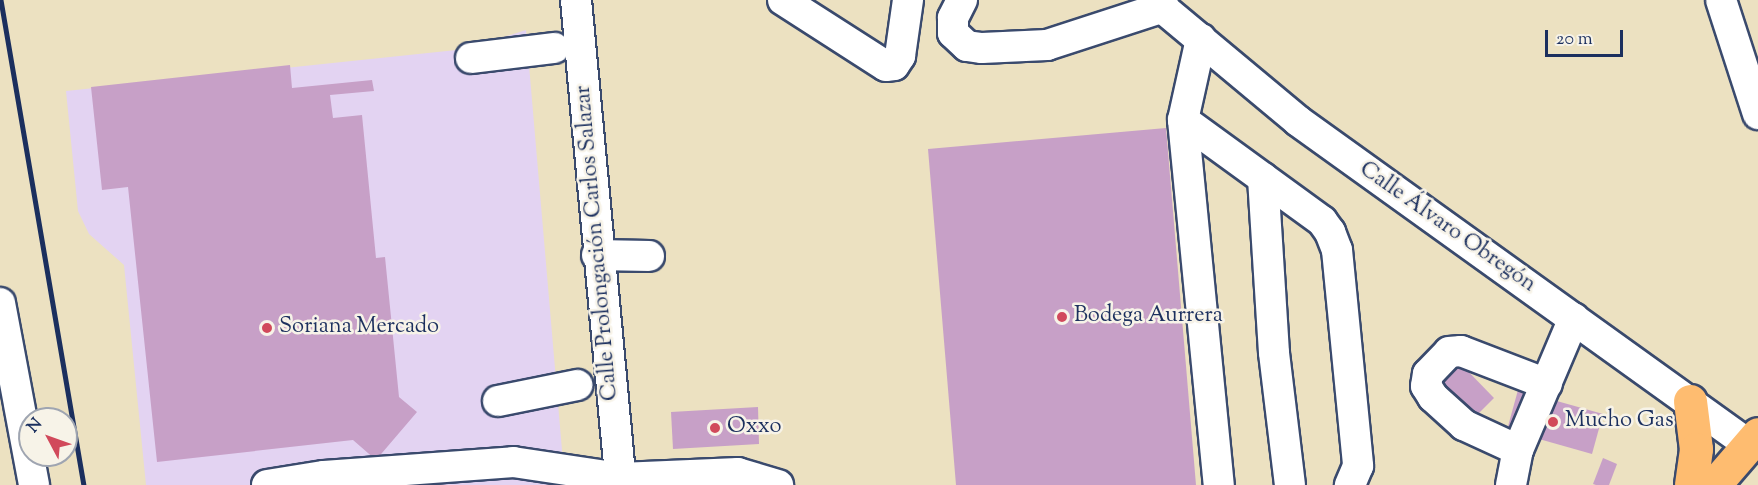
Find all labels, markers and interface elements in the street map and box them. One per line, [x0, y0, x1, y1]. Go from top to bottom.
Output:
scale bar [1548, 18, 1626, 56]
text: 20 m [1556, 27, 1593, 53]
street label: Calle Prolongación Carlos Salazar [571, 84, 625, 402]
street label: Calle Álvaro Obregón [1354, 157, 1540, 299]
place label: Bodega Aurrera [1074, 304, 1223, 330]
marker: Bodega Aurrera [1055, 310, 1069, 324]
place label: Soriana Mercado [279, 315, 439, 341]
marker: Soriana Mercado [260, 321, 274, 335]
north arrow [18, 407, 78, 467]
place label: Mucho Gas [1565, 409, 1674, 435]
text: N [23, 414, 48, 439]
place label: Oxxo [727, 415, 782, 441]
marker: Mucho Gas [1546, 415, 1560, 429]
marker: Oxxo [708, 421, 722, 435]

